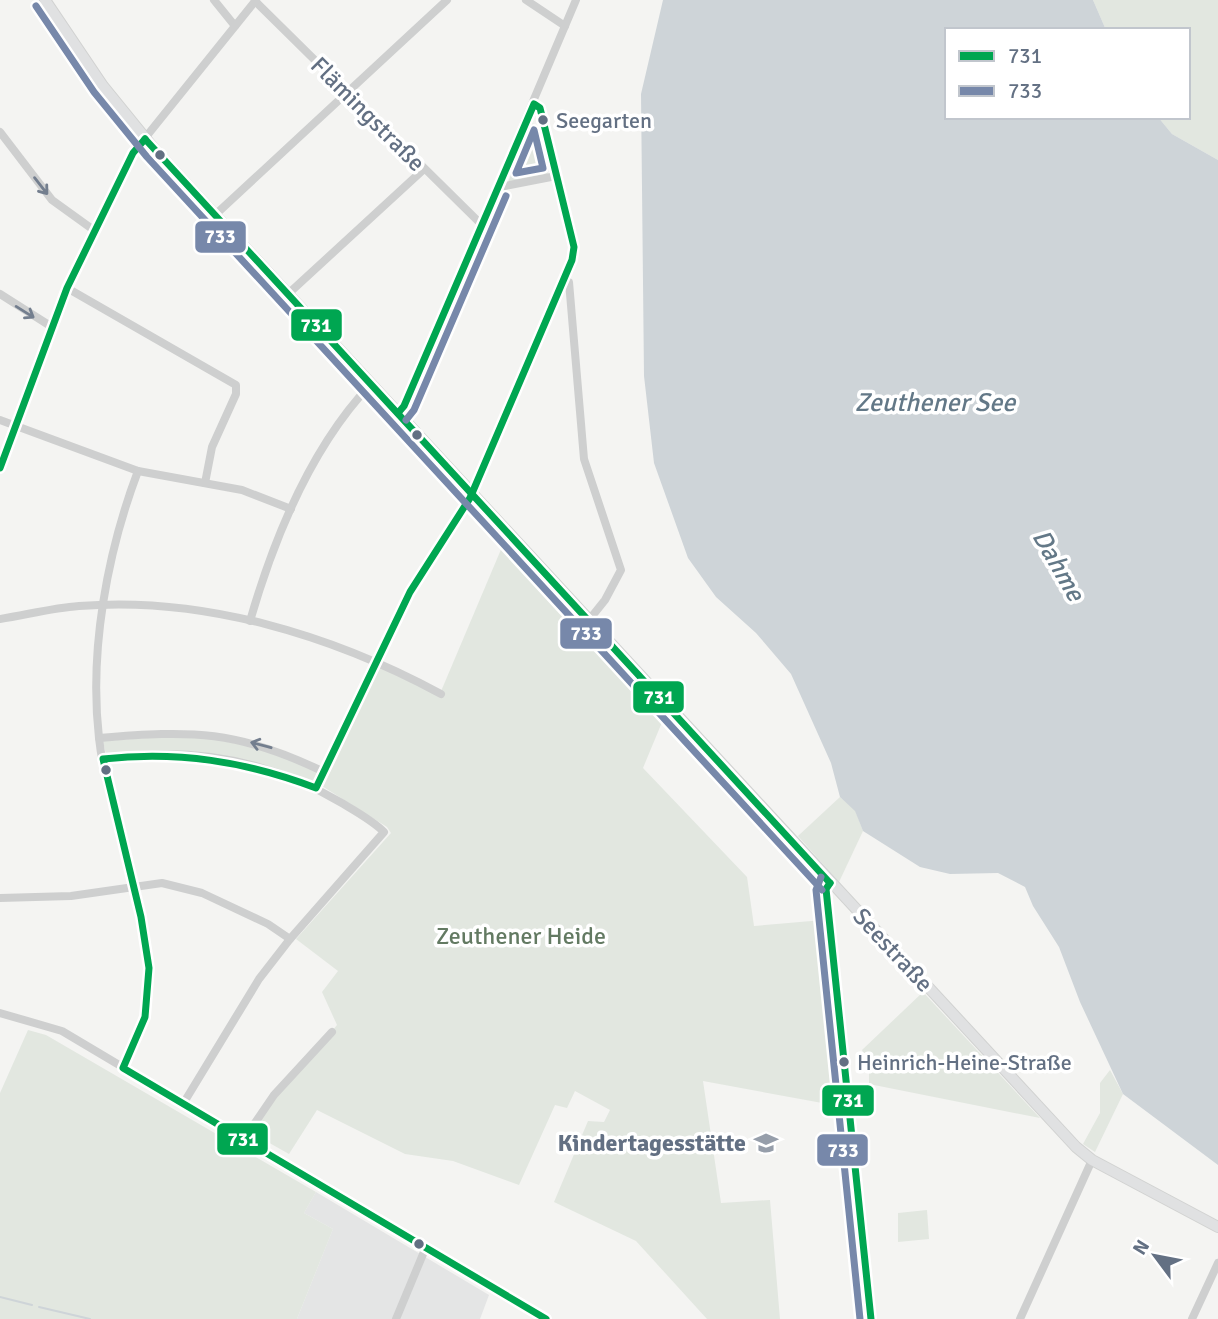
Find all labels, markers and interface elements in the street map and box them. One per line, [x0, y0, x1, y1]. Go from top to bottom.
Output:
legend [945, 28, 1190, 119]
text: 731 [1008, 43, 1042, 69]
street label: Flämingstraße [304, 50, 432, 178]
text: 733 [1008, 78, 1042, 104]
place label: Seegarten [556, 107, 652, 134]
marker: Seegarten [536, 113, 550, 127]
unlabelled marker [153, 148, 167, 162]
one-way arrow [33, 177, 49, 195]
line badge: 733 [194, 220, 247, 254]
text: 733 [205, 225, 235, 249]
one-way arrow [15, 305, 34, 320]
line badge: 731 [290, 308, 343, 342]
text: 731 [301, 314, 331, 338]
water label: Zeuthener See [855, 387, 1017, 419]
unlabelled marker [410, 428, 424, 442]
water label: Dahme [1025, 524, 1092, 609]
line badge: 733 [559, 617, 613, 650]
text: 733 [571, 622, 601, 646]
line badge: 731 [632, 680, 685, 714]
text: 731 [644, 686, 674, 710]
one-way arrow [251, 738, 273, 751]
unlabelled marker [99, 763, 113, 777]
street label: Seestraße [847, 902, 939, 998]
park label: Zeuthener Heide [436, 921, 606, 951]
place label: Heinrich-Heine-Straße [857, 1049, 1072, 1076]
marker: Heinrich-Heine-Straße [837, 1055, 851, 1069]
line badge: 731 [821, 1084, 875, 1117]
text: 731 [833, 1089, 863, 1113]
line badge: 731 [216, 1122, 269, 1156]
text: 731 [228, 1128, 258, 1152]
place label: Kindertagesstätte [557, 1128, 746, 1158]
school or university icon: Kindertagesstätte [752, 1129, 780, 1157]
line badge: 733 [816, 1133, 869, 1167]
text: 733 [828, 1139, 858, 1163]
north arrow [1120, 1221, 1190, 1291]
text: N [1128, 1236, 1155, 1259]
unlabelled marker [412, 1237, 426, 1251]

